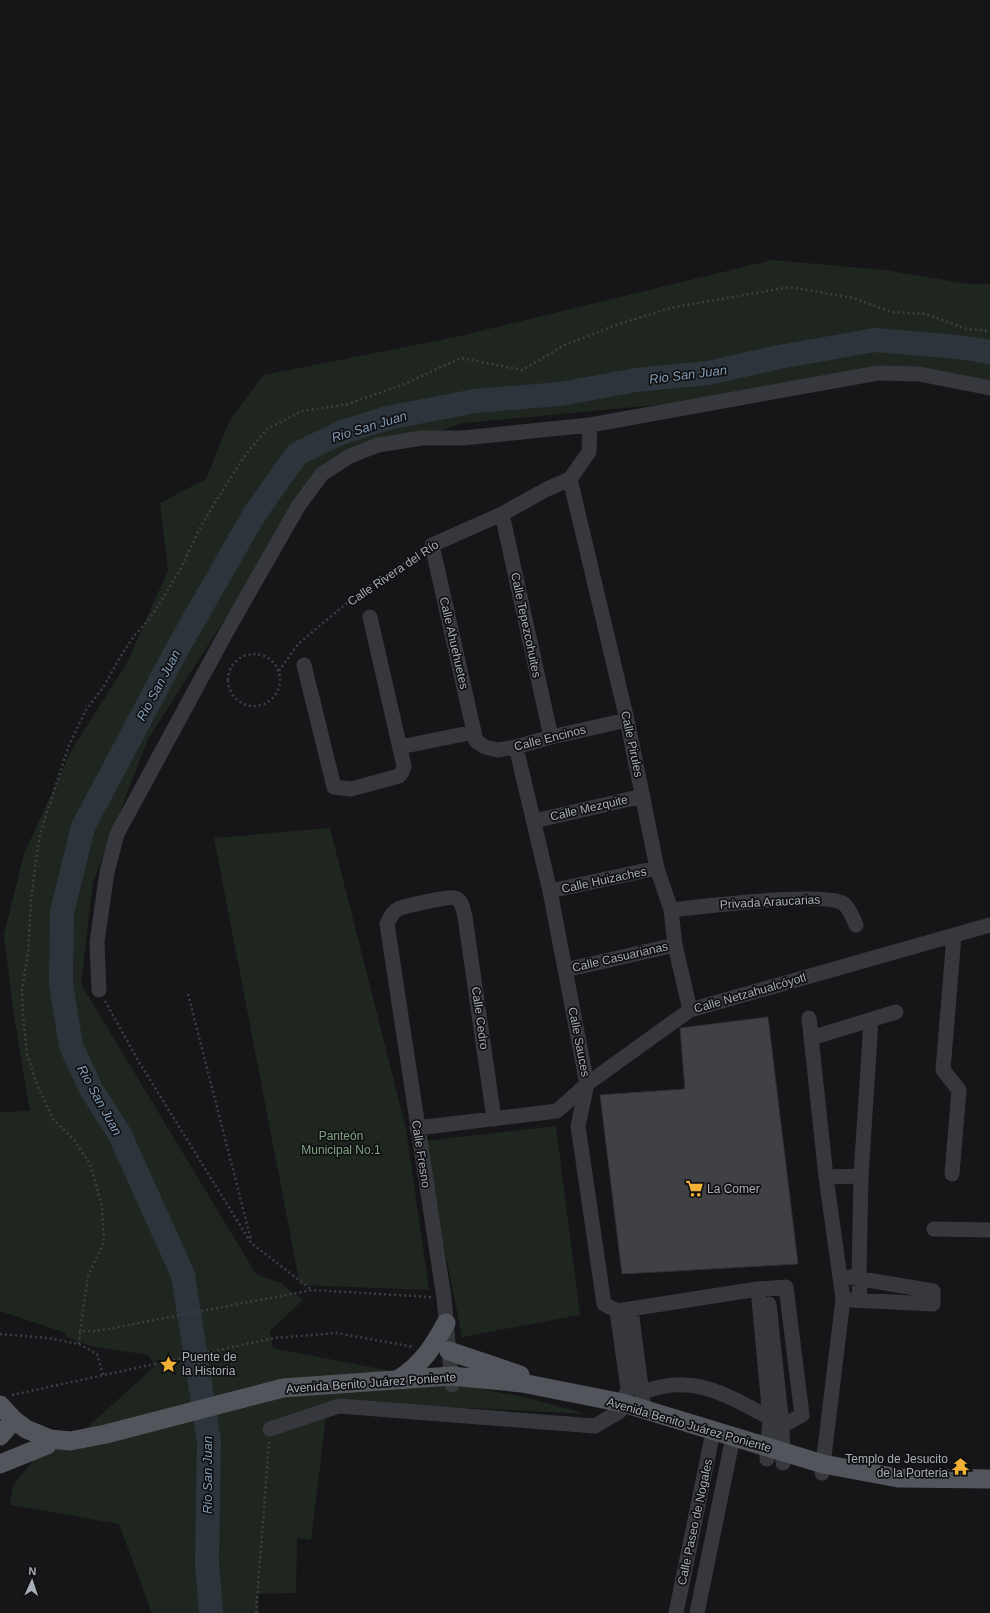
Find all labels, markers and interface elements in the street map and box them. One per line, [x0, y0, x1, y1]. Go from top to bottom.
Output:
water label: Rio San Juan [648, 362, 728, 387]
water label: Rio San Juan [330, 408, 409, 445]
street label: Calle Rivera del Río [345, 537, 441, 609]
street label: Calle Tepezcohuites [508, 571, 544, 679]
street label: Calle Ahuehuetes [437, 596, 471, 690]
water label: Rio San Juan [133, 647, 183, 723]
street label: Calle Pirules [618, 710, 646, 778]
street label: Calle Encinos [513, 722, 587, 754]
street label: Calle Mezquite [549, 792, 630, 824]
street label: Calle Huizaches [560, 864, 648, 896]
street label: Privada Araucarias [719, 892, 821, 912]
street label: Calle Casuarianas [571, 939, 669, 975]
street label: Calle Netzahualcóyotl [692, 970, 808, 1016]
street label: Calle Cedro [469, 986, 491, 1051]
street label: Calle Sauces [565, 1006, 593, 1078]
water label: Rio San Juan [74, 1062, 125, 1138]
street label: Calle Fresno [409, 1119, 433, 1189]
park label: Panteón Municipal No.1 [301, 1129, 381, 1157]
supermarket icon: La Comer [684, 1179, 704, 1199]
place label: La Comer [707, 1182, 760, 1196]
place label: Puente de la Historia [182, 1350, 237, 1378]
place icon: Puente de la Historia [159, 1354, 179, 1374]
street label: Avenida Benito Juárez Poniente [285, 1370, 457, 1396]
street label: Avenida Benito Juárez Poniente [605, 1395, 773, 1455]
water label: Rio San Juan [200, 1436, 215, 1514]
place label: Templo de Jesucito de la Porteria [845, 1452, 948, 1480]
temple icon: Templo de Jesucito de la Porteria [951, 1456, 971, 1476]
street label: Calle Paseo de Nogales [675, 1458, 715, 1586]
north arrow [12, 1561, 52, 1601]
text: N [28, 1565, 37, 1577]

